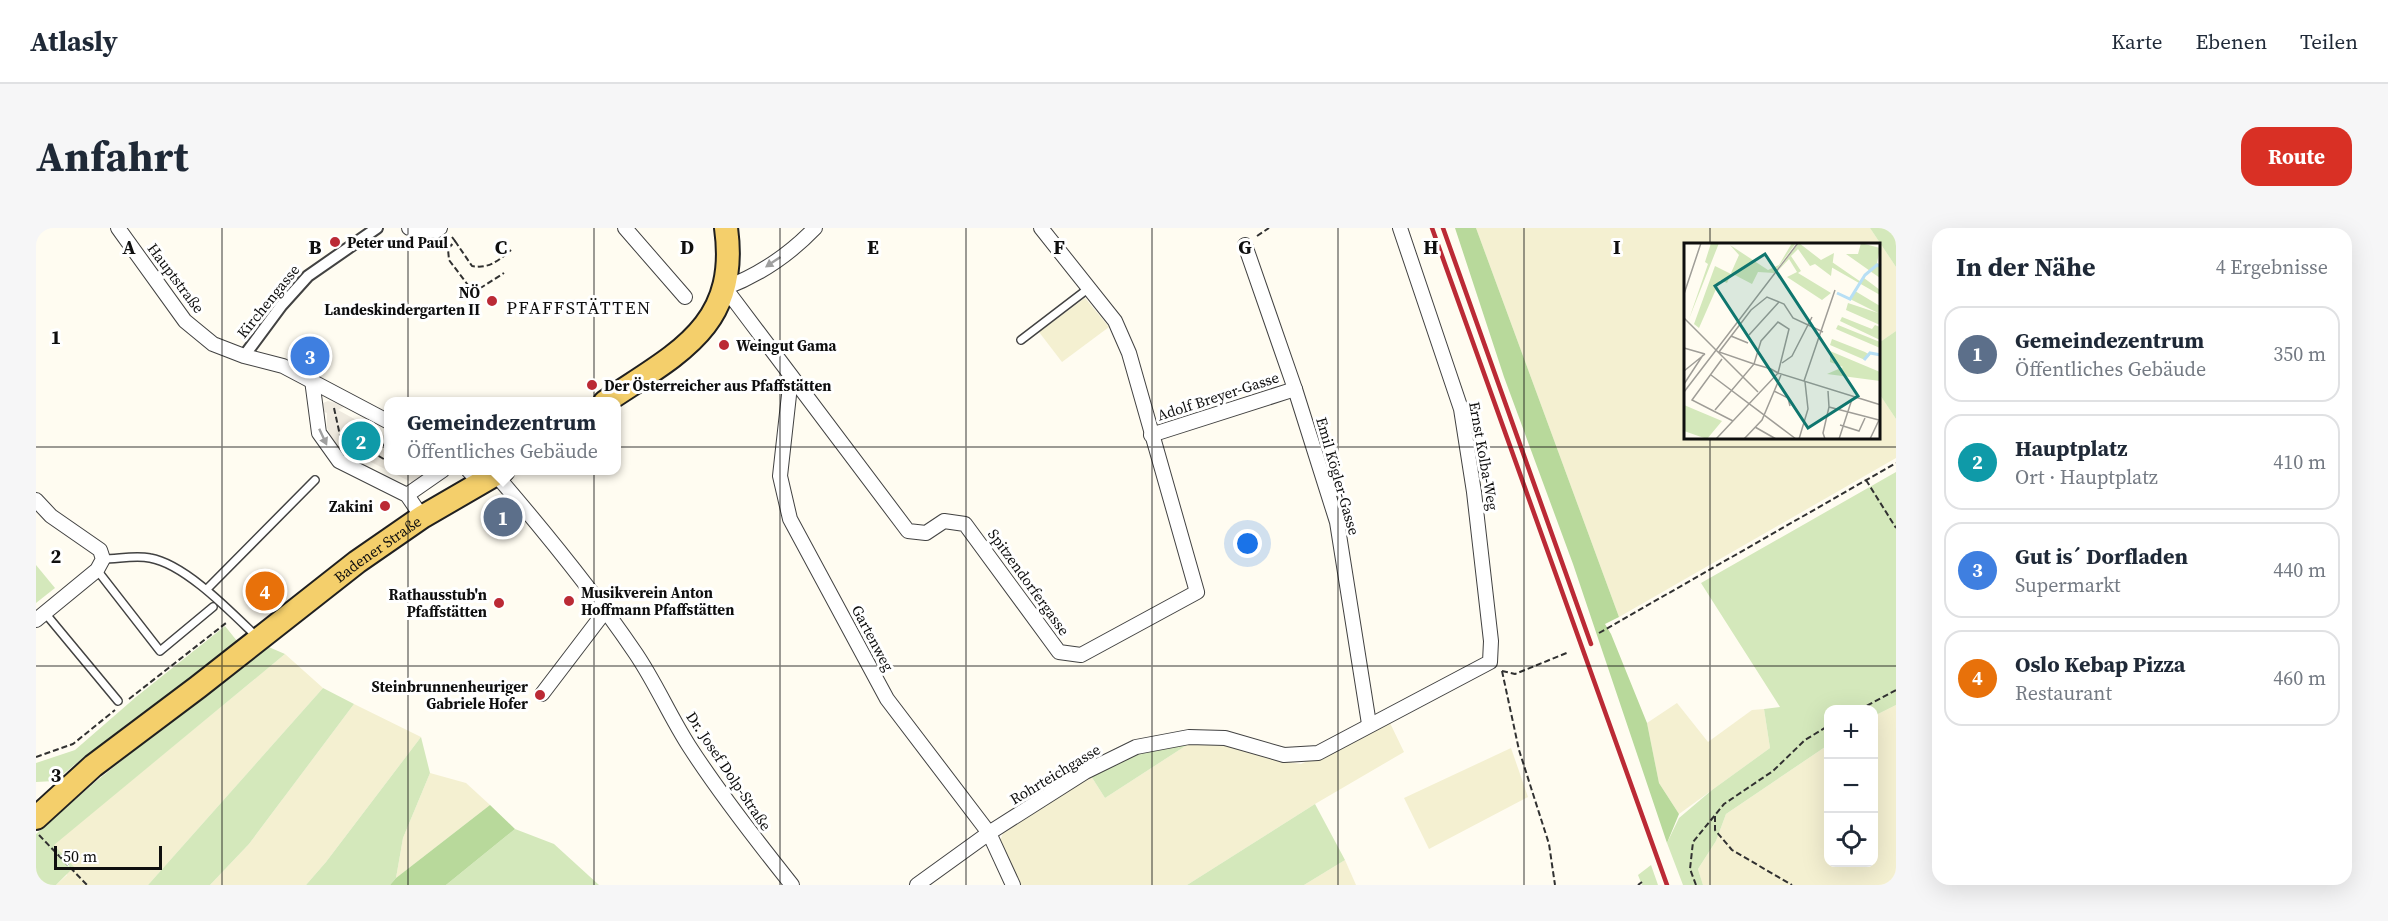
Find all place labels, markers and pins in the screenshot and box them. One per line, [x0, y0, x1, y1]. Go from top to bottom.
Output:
place label: Peter und Paul [347, 232, 448, 253]
marker: Peter und Paul [328, 235, 342, 249]
place label: NÖ Landeskindergarten II [324, 282, 480, 320]
marker: NÖ Landeskindergarten II [485, 294, 499, 308]
pin: 3 [290, 334, 330, 378]
place label: Weingut Gama [736, 335, 838, 356]
marker: Weingut Gama [717, 338, 731, 352]
place label: Der Österreicher aus Pfaffstätten [604, 375, 831, 396]
marker: Der Österreicher aus Pfaffstätten [585, 378, 599, 392]
pin: 2 [342, 418, 380, 464]
pin: 1 [484, 494, 522, 540]
place label: Zakini [329, 496, 373, 517]
marker: Zakini [378, 499, 392, 513]
pin: 4 [246, 568, 284, 614]
place label: Musikverein Anton Hoffmann Pfaffstätten [581, 582, 734, 620]
place label: Rathausstub'n Pfaffstätten [389, 584, 487, 622]
marker: Musikverein Anton Hoffmann Pfaffstätten [562, 594, 576, 608]
marker: Rathausstub'n Pfaffstätten [492, 596, 506, 610]
place label: Steinbrunnenheuriger Gabriele Hofer [372, 676, 528, 714]
marker: Steinbrunnenheuriger Gabriele Hofer [533, 688, 547, 702]

